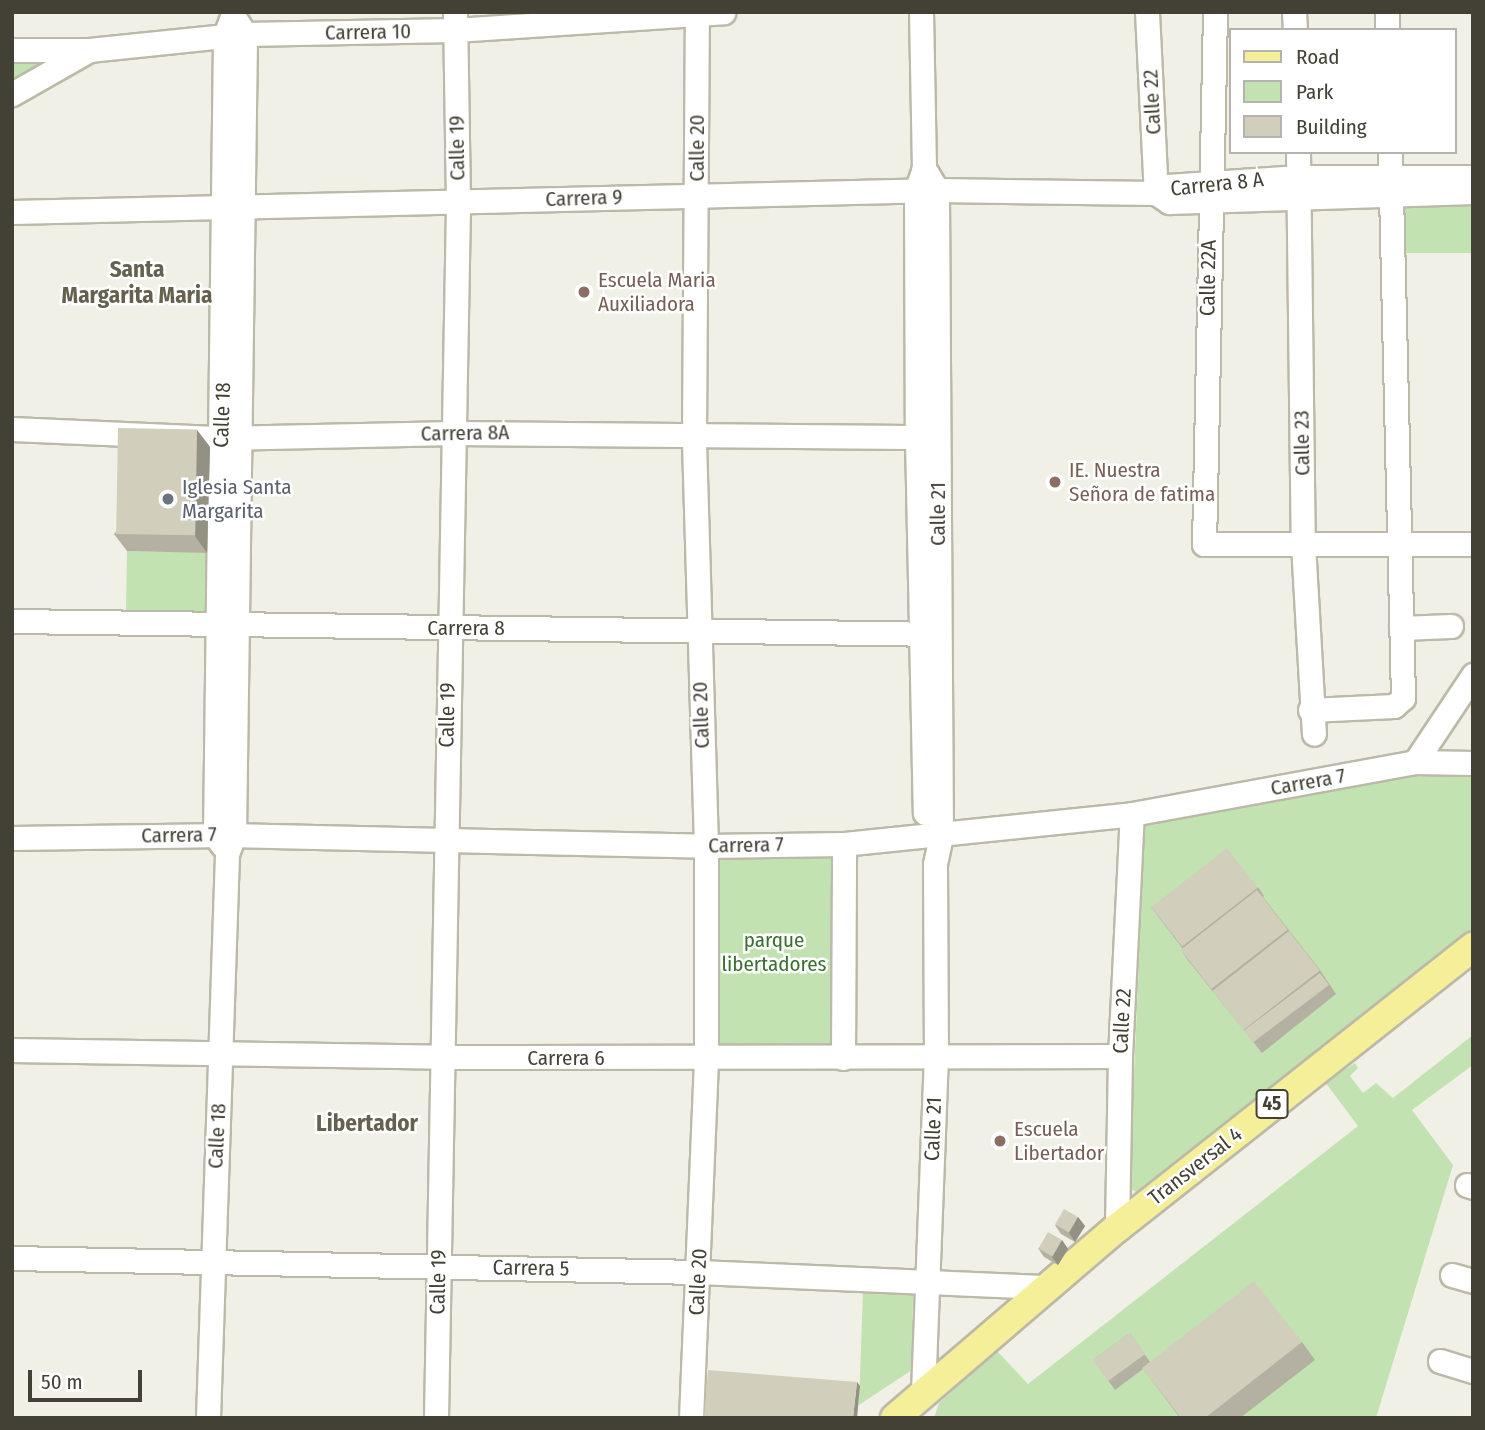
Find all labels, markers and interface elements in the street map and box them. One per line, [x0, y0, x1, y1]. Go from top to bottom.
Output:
street label: Carrera 10 [325, 19, 411, 45]
legend [1230, 28, 1457, 154]
text: Road [1296, 44, 1340, 70]
street label: Calle 22 [1138, 69, 1166, 135]
text: Park [1296, 79, 1333, 105]
street label: Calle 20 [684, 114, 710, 182]
text: Building [1296, 114, 1367, 140]
street label: Calle 19 [444, 115, 470, 181]
street label: Carrera 8 A [1169, 167, 1265, 201]
street label: Carrera 9 [545, 184, 623, 212]
street label: Calle 22A [1195, 240, 1221, 316]
district label: Santa Margarita Maria [62, 255, 212, 309]
place label: Escuela Maria Auxiliadora [598, 267, 716, 317]
marker: Escuela Maria Auxiliadora [576, 284, 592, 300]
street label: Calle 18 [208, 382, 236, 448]
street label: Calle 23 [1289, 410, 1315, 476]
street label: Carrera 8A [420, 420, 510, 446]
place label: IE. Nuestra Señora de fatima [1069, 457, 1215, 507]
place label: Iglesia Santa Margarita [182, 474, 291, 524]
marker: IE. Nuestra Señora de fatima [1047, 474, 1063, 490]
street label: Calle 21 [925, 482, 951, 546]
marker: Iglesia Santa Margarita [160, 491, 176, 507]
street label: Carrera 8 [427, 615, 505, 641]
street label: Calle 20 [687, 681, 715, 749]
street label: Calle 19 [434, 682, 460, 748]
street label: Carrera 7 [1269, 763, 1347, 801]
street label: Carrera 7 [141, 822, 217, 848]
street label: Carrera 7 [708, 832, 784, 858]
park label: parque libertadores [721, 927, 827, 977]
street label: Calle 22 [1108, 988, 1136, 1054]
street label: Carrera 6 [527, 1045, 605, 1071]
road number: 45 [1254, 1088, 1290, 1120]
street label: Calle 21 [919, 1097, 947, 1161]
street label: Calle 18 [203, 1103, 231, 1169]
district label: Libertador [316, 1109, 418, 1137]
place label: Escuela Libertador [1014, 1116, 1104, 1166]
street label: Transversal 4 [1143, 1122, 1247, 1210]
marker: Escuela Libertador [992, 1133, 1008, 1149]
street label: Calle 20 [684, 1248, 712, 1316]
street label: Calle 19 [425, 1249, 451, 1315]
street label: Carrera 5 [492, 1255, 570, 1281]
scale bar [32, 1356, 145, 1400]
text: 50 m [41, 1369, 83, 1395]

